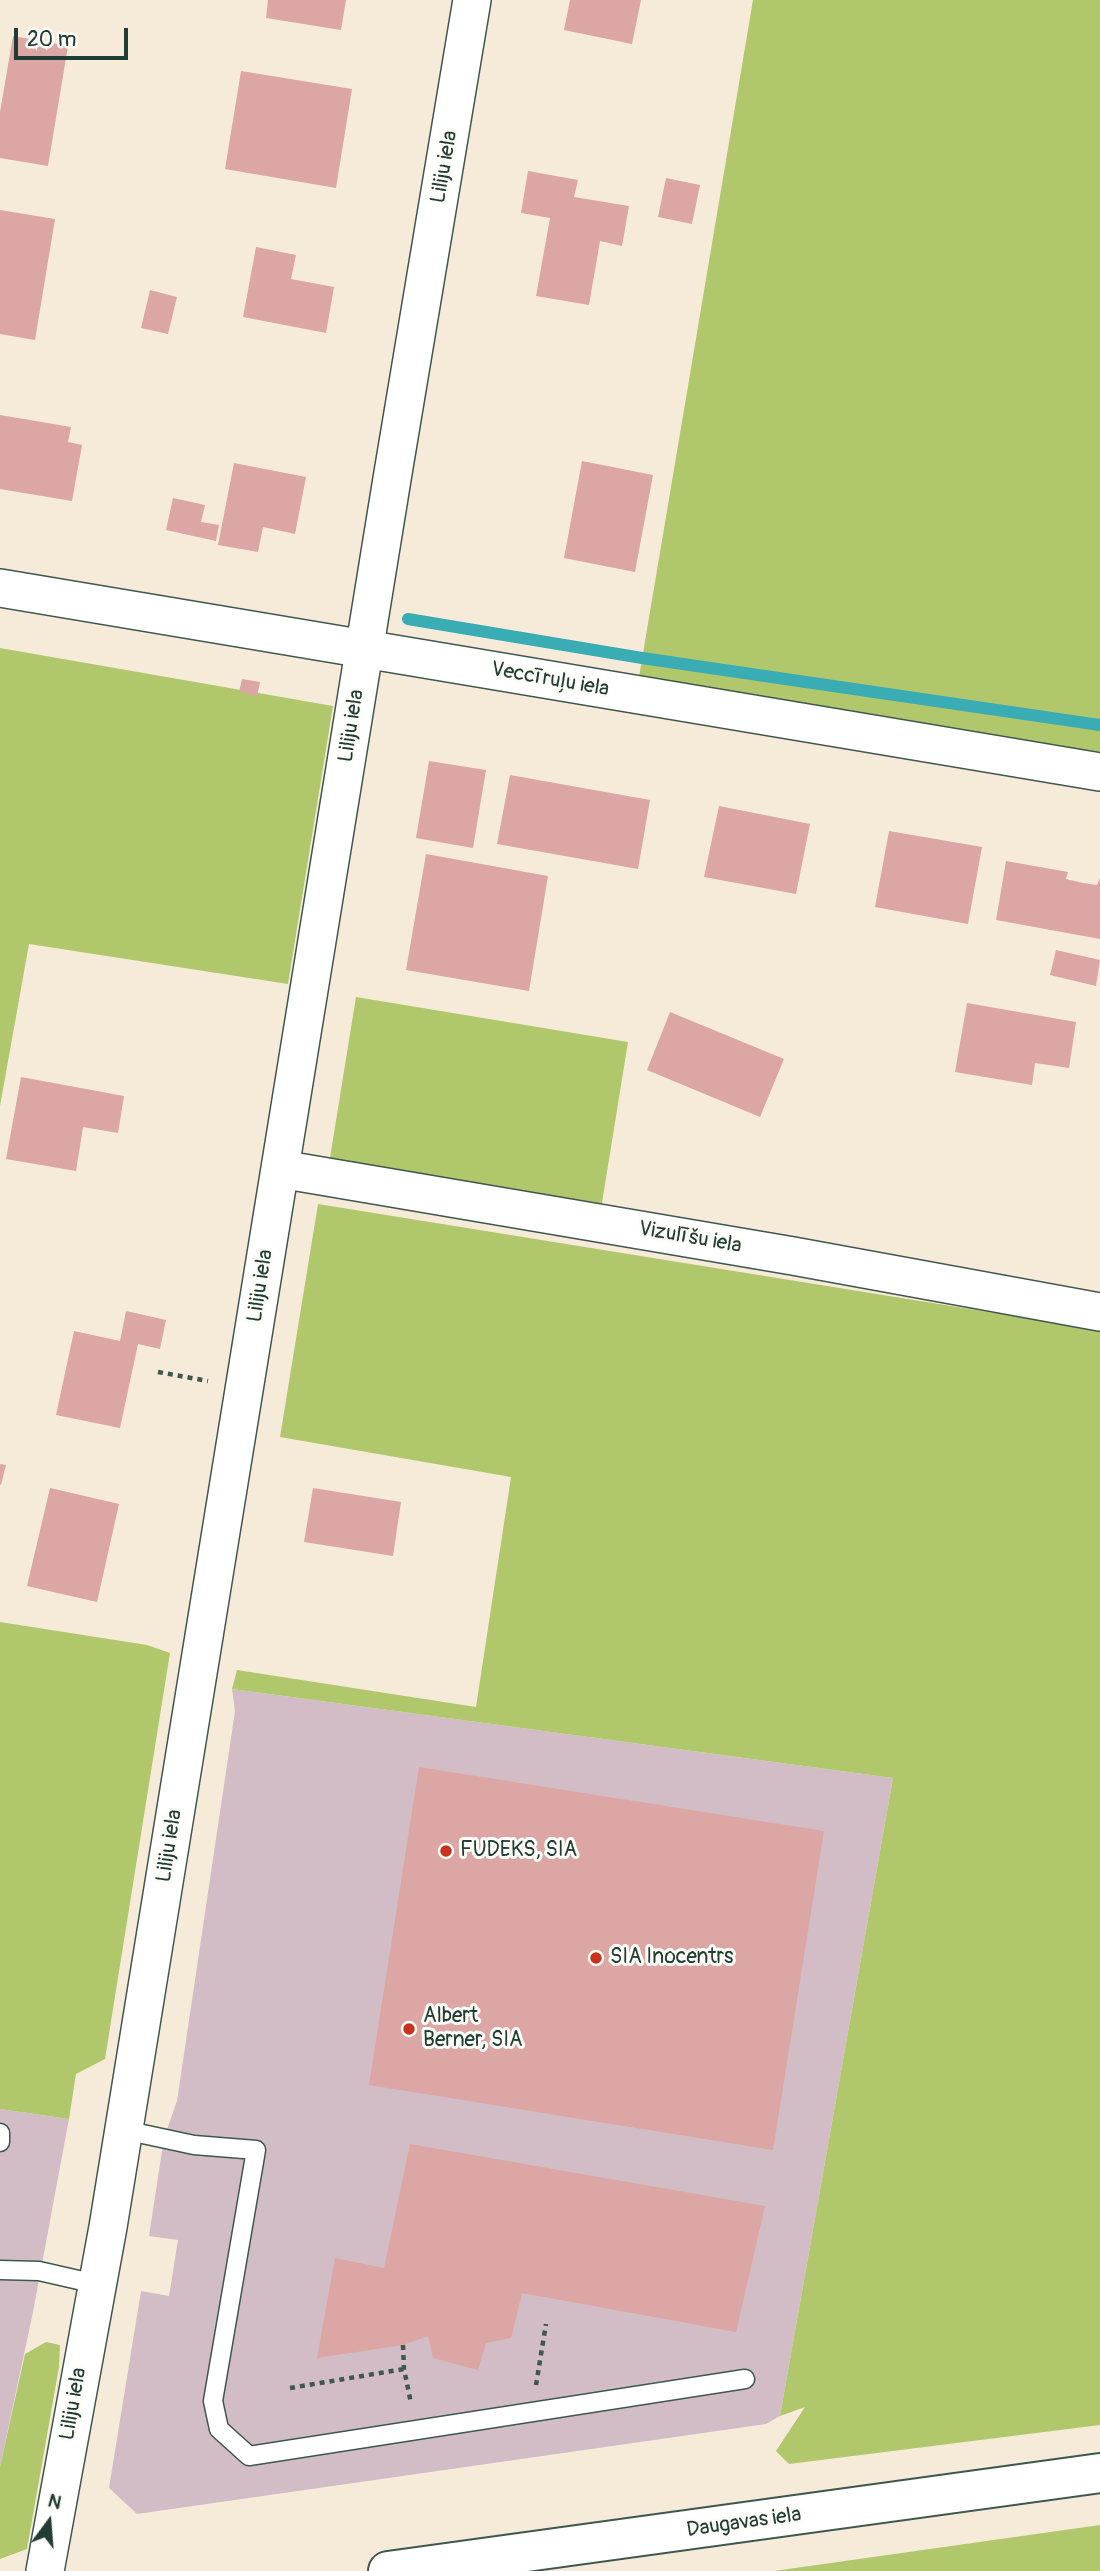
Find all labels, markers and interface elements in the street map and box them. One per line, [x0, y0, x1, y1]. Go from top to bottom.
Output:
scale bar [18, 14, 131, 58]
text: 20 m [27, 26, 76, 53]
street label: Liliju iela [426, 129, 464, 205]
street label: Veccīruļu iela [489, 657, 611, 703]
street label: Liliju iela [334, 688, 370, 764]
street label: Vizulīšu iela [637, 1217, 743, 1259]
street label: Liliju iela [243, 1248, 279, 1324]
street label: Liliju iela [152, 1808, 188, 1884]
place label: FUDEKS, SIA [460, 1838, 577, 1864]
marker: FUDEKS, SIA [438, 1843, 454, 1859]
place label: SIA Inocentrs [610, 1945, 733, 1971]
marker: SIA Inocentrs [588, 1950, 604, 1966]
place label: Albert Berner, SIA [423, 2004, 523, 2054]
marker: Albert Berner, SIA [401, 2021, 417, 2037]
street label: Liliju iela [55, 2366, 93, 2442]
north arrow [14, 2487, 84, 2557]
text: N [45, 2489, 64, 2515]
street label: Daugavas iela [685, 2502, 803, 2544]

